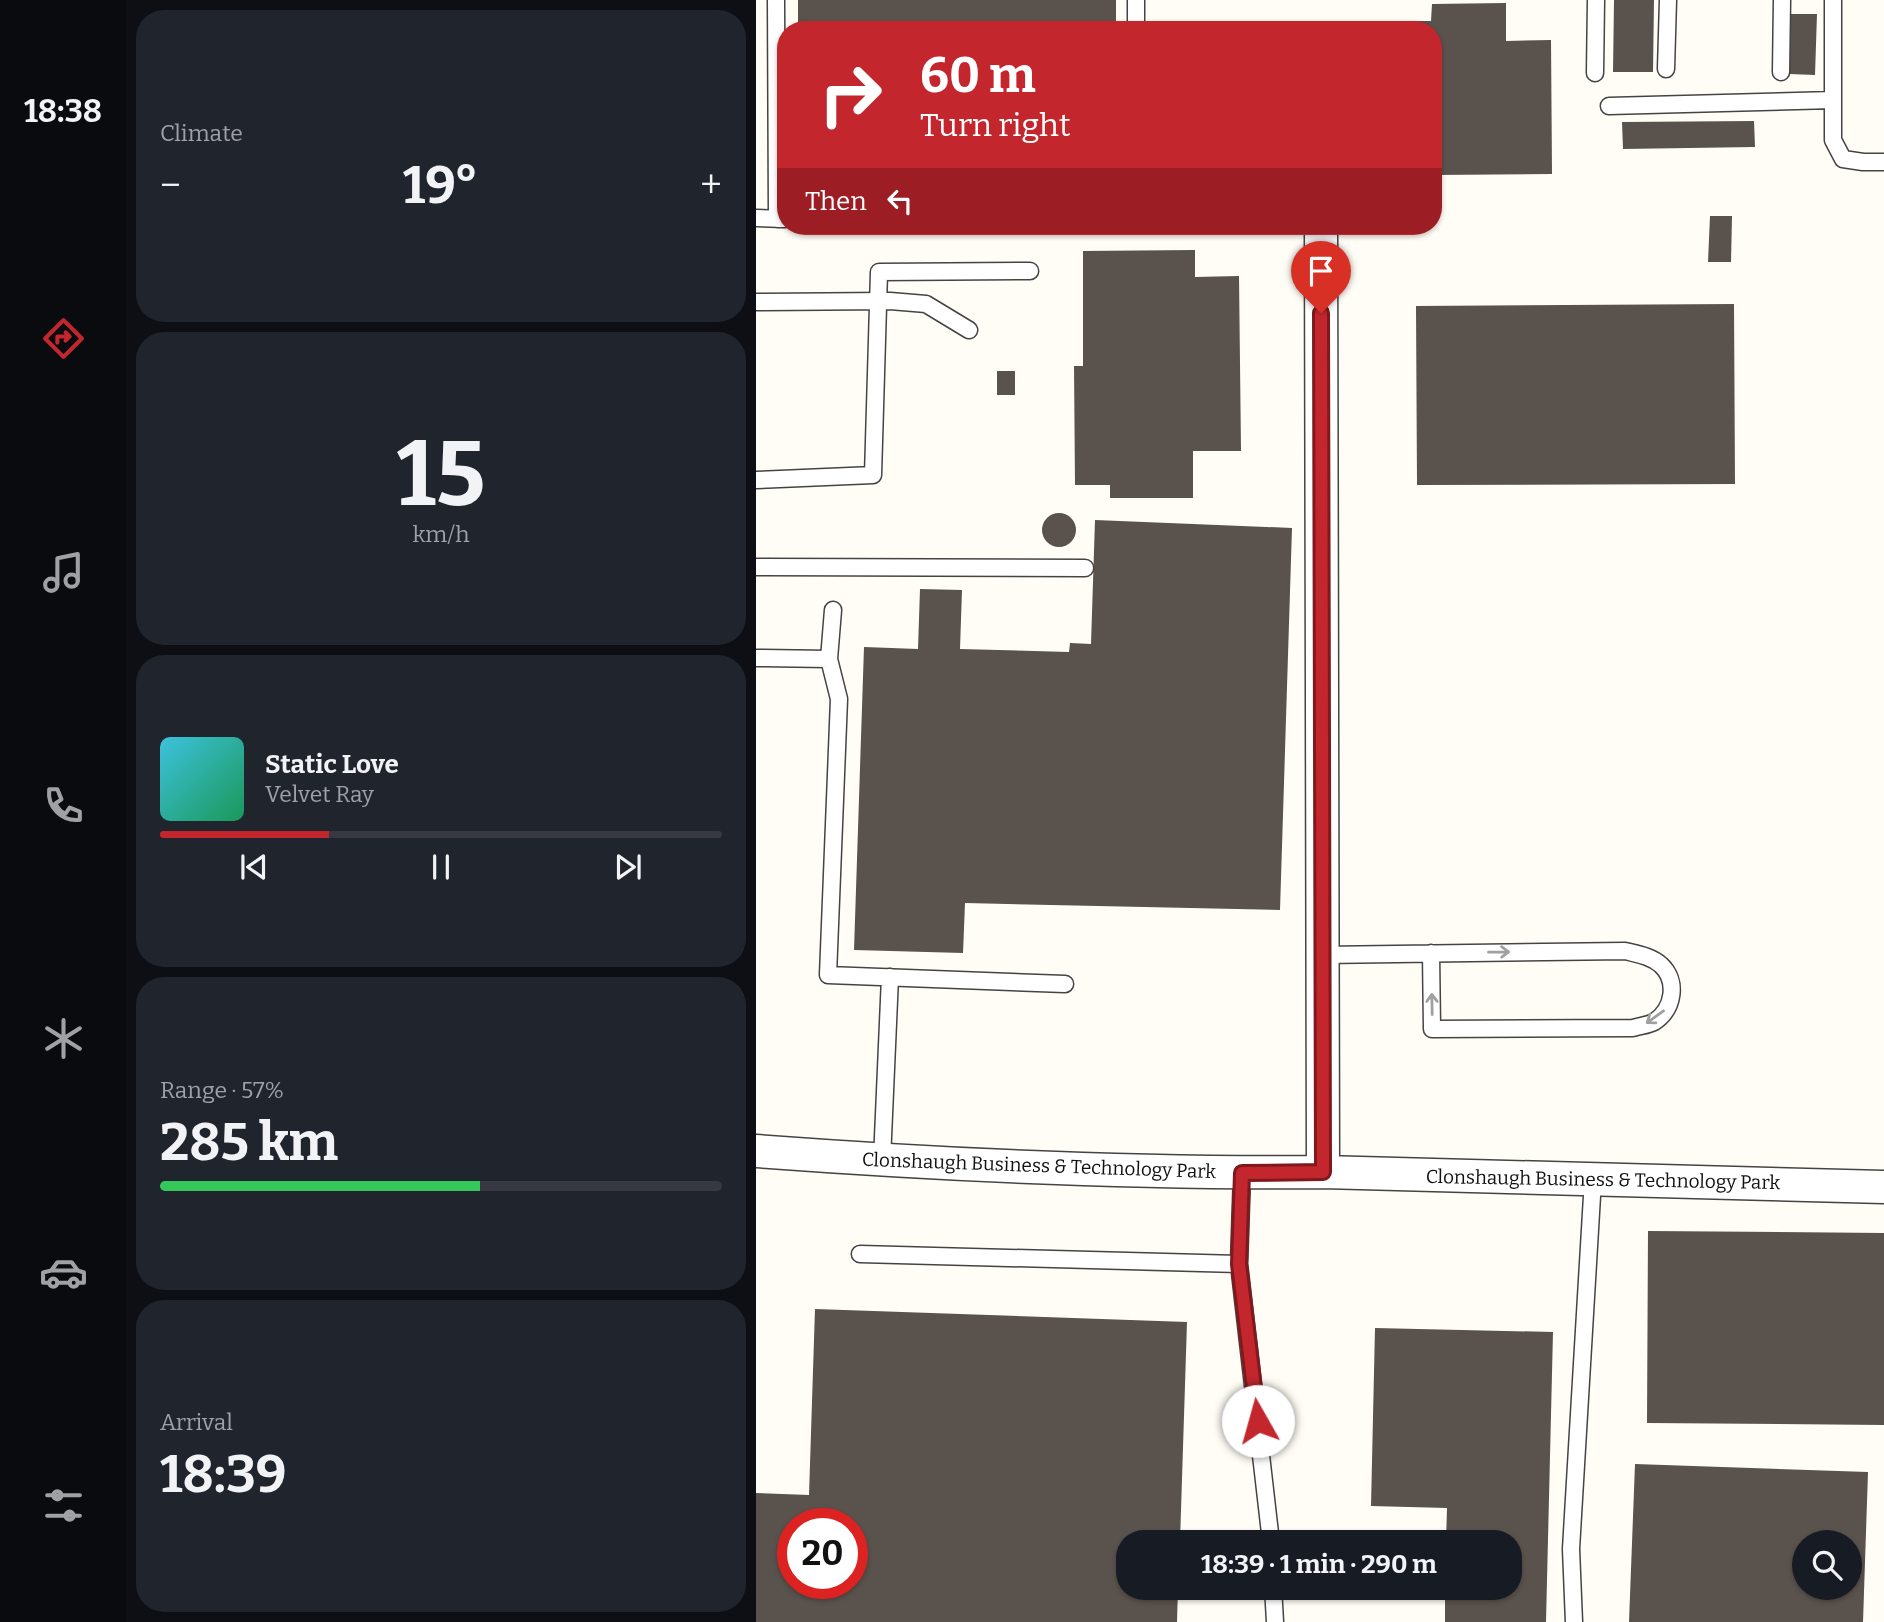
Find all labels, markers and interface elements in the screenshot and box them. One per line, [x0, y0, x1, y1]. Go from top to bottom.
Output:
text: 60 m [920, 46, 1036, 105]
icon: right [805, 49, 896, 140]
text: 18:38 [24, 92, 102, 130]
text: Turn right [920, 106, 1071, 144]
text: Climate [160, 119, 243, 147]
text: 19° [403, 154, 478, 217]
text: − [160, 162, 181, 208]
text: + [700, 162, 722, 208]
icon: left [881, 182, 919, 220]
text: Then [805, 186, 867, 217]
pin [1291, 241, 1351, 313]
icon: arrive [1302, 252, 1340, 290]
icon: directions [39, 314, 88, 363]
text: 15 [396, 420, 486, 529]
text: km/h [413, 520, 469, 548]
icon: music [39, 548, 88, 597]
text: Static Love [265, 749, 399, 780]
text: Velvet Ray [265, 780, 374, 808]
icon: phone [39, 781, 88, 830]
icon: previous [235, 848, 273, 886]
icon: pause [422, 848, 460, 886]
icon: next [609, 848, 647, 886]
one-way arrow [1488, 945, 1511, 959]
one-way arrow [1425, 993, 1438, 1016]
one-way arrow [1646, 1009, 1665, 1024]
icon: climate [39, 1014, 88, 1063]
text: Range · 57% [160, 1076, 284, 1104]
text: 285 km [160, 1111, 338, 1174]
street label: Clonshaugh Business & Technology Park [861, 1148, 1217, 1183]
street label: Clonshaugh Business & Technology Park [1426, 1165, 1781, 1194]
icon: car [39, 1248, 88, 1297]
position arrow [1221, 1384, 1295, 1458]
text: Arrival [160, 1408, 233, 1436]
text: 18:39 [160, 1443, 287, 1506]
icon: filters [39, 1481, 88, 1530]
speed limit sign: 20 [777, 1508, 868, 1599]
map controls [1792, 1530, 1862, 1600]
button: search [1792, 1530, 1862, 1600]
text: 18:39 · 1 min · 290 m [1201, 1549, 1437, 1580]

